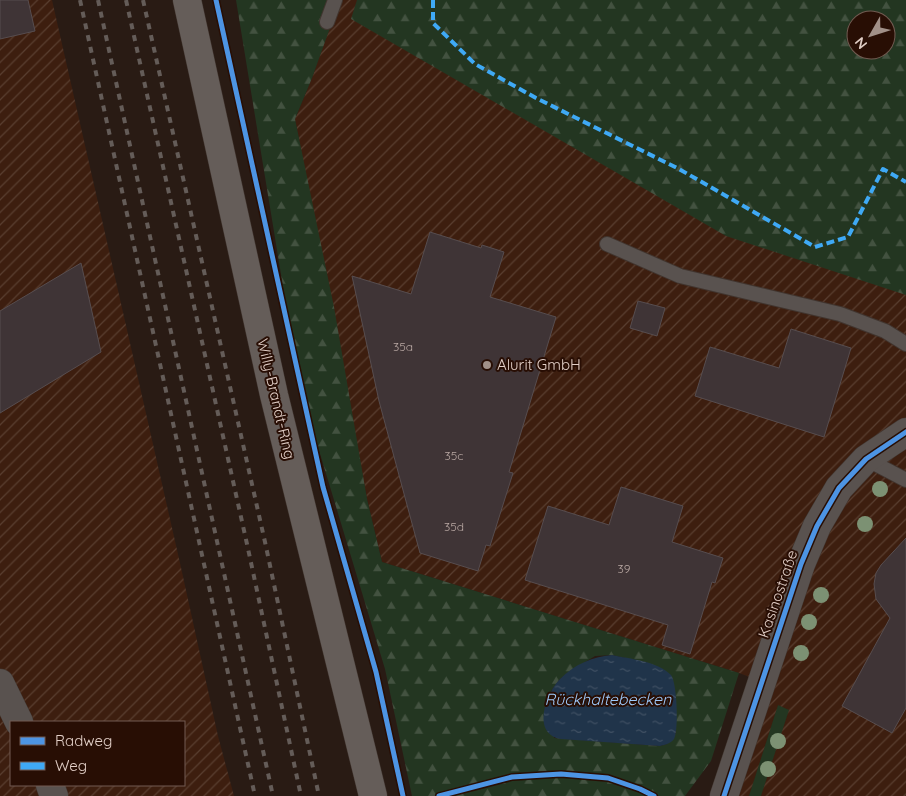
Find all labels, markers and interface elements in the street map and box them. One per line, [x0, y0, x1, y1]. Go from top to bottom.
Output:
north arrow [846, 10, 896, 60]
text: N [851, 34, 871, 53]
street label: Willy-Brandt-Ring [253, 337, 300, 461]
house number: 35a [393, 339, 413, 354]
place label: Alurit GmbH [497, 355, 581, 374]
marker: Alurit GmbH [481, 359, 493, 371]
house number: 35c [444, 448, 464, 463]
house number: 35d [444, 519, 464, 534]
street label: Kasinostraße [754, 547, 801, 640]
house number: 39 [618, 561, 631, 576]
water label: Rückhaltebecken [545, 689, 672, 709]
legend [10, 721, 185, 786]
text: Radweg [55, 731, 112, 750]
text: Weg [55, 756, 87, 775]

